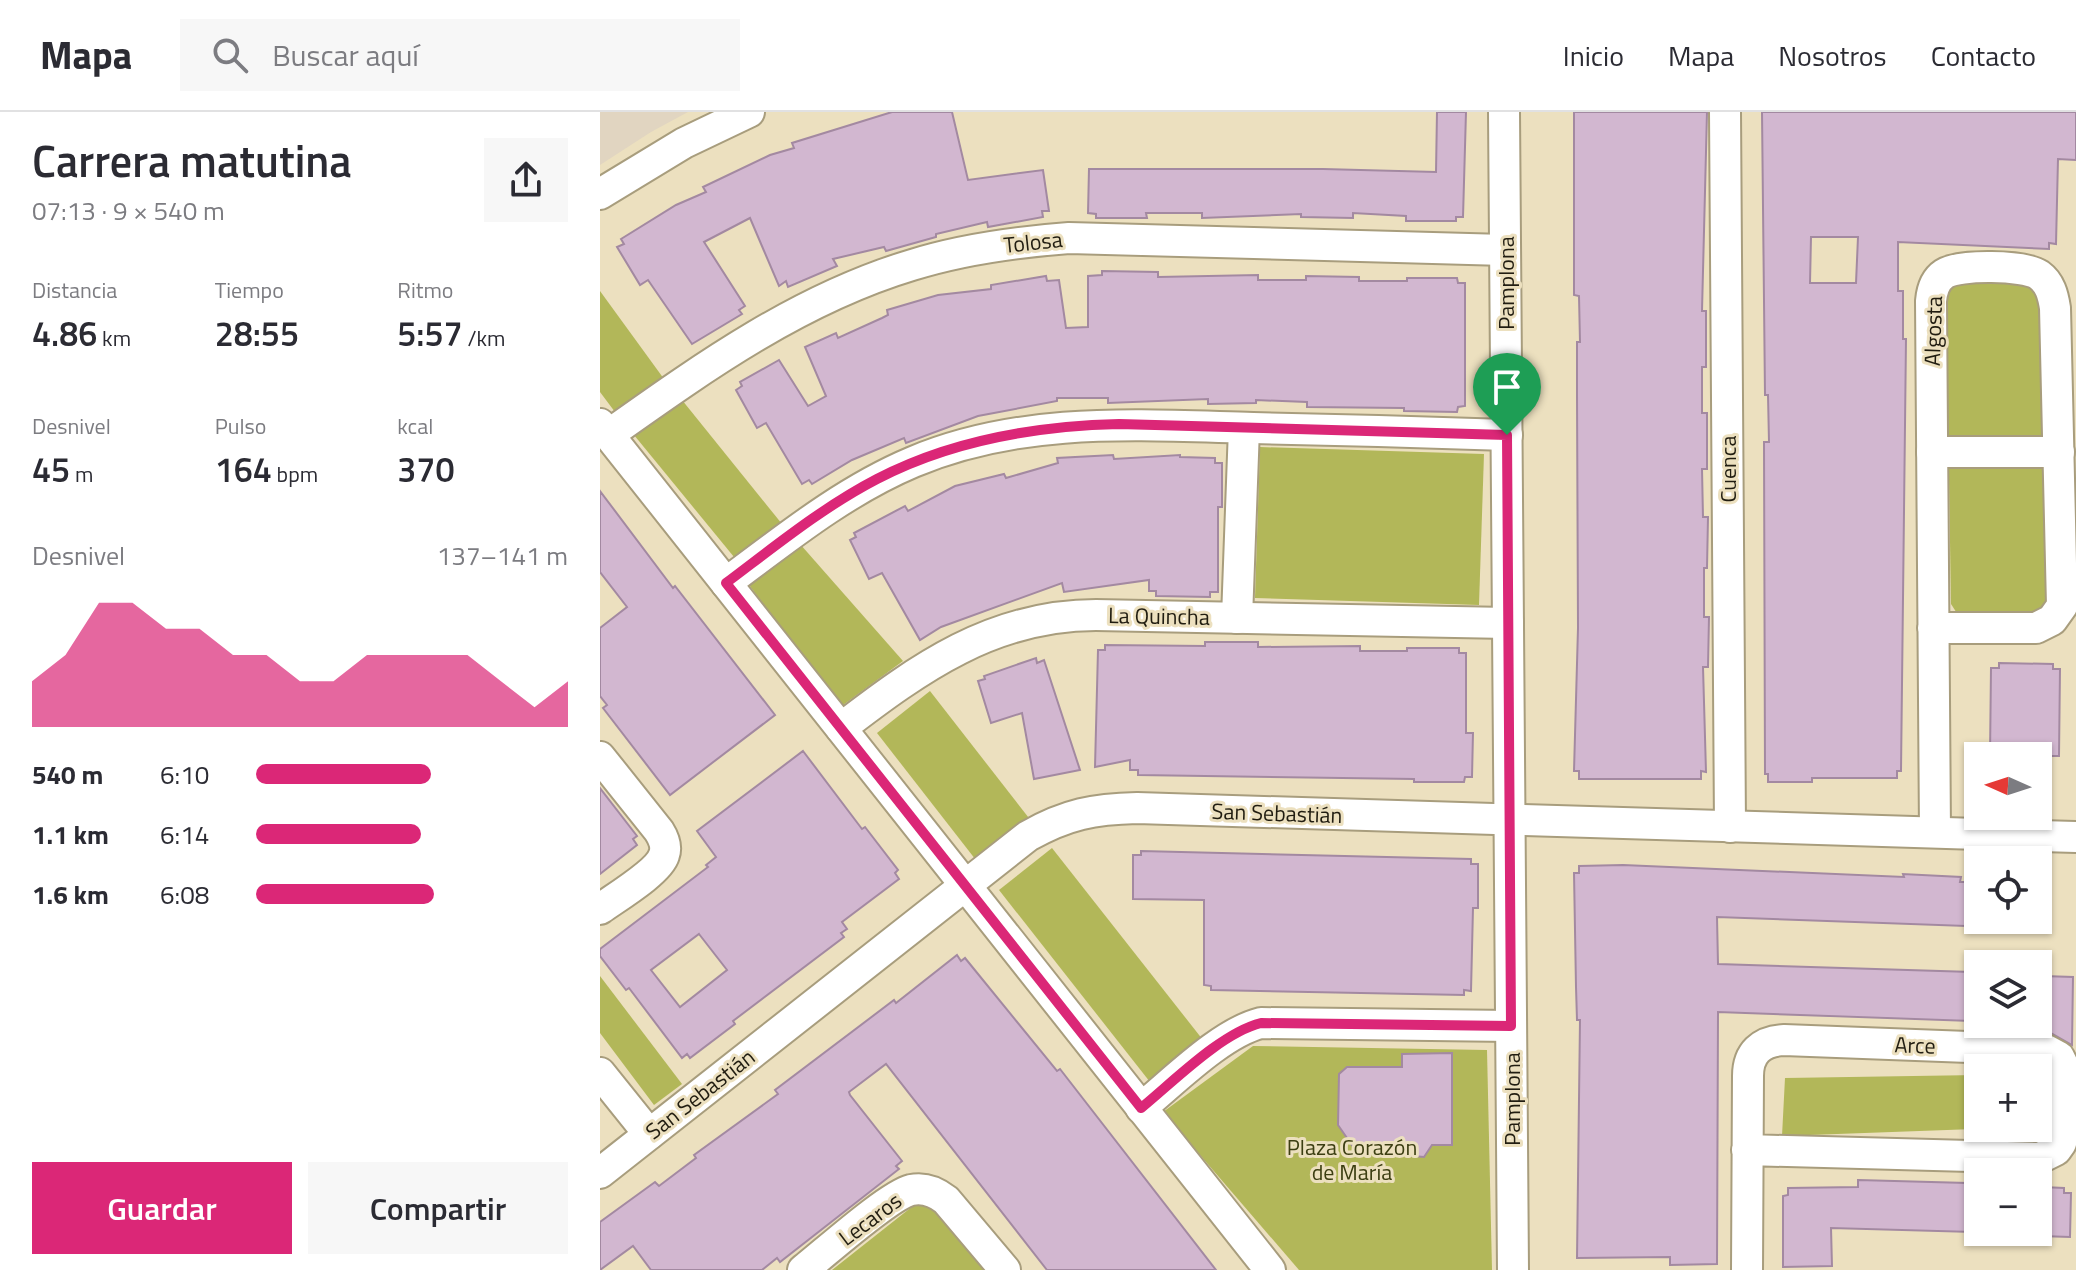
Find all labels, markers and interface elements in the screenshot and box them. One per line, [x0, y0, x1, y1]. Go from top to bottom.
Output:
search box [180, 19, 740, 91]
text: Mapa [40, 26, 132, 84]
text: Buscar aquí [272, 32, 419, 78]
icon: search [208, 33, 252, 77]
text: Inicio [1563, 34, 1624, 77]
text: Mapa [1668, 34, 1734, 77]
text: Nosotros [1778, 34, 1887, 77]
text: Contacto [1931, 34, 2036, 77]
text: Carrera matutina [32, 127, 352, 194]
button: share [484, 138, 568, 222]
text: 07:13 · 9 × 540 m [32, 191, 225, 230]
street label: Tolosa [1002, 222, 1064, 262]
street label: Pamplona [1489, 236, 1523, 330]
text: Distancia [32, 273, 117, 307]
text: Tiempo [215, 273, 284, 307]
text: Ritmo [397, 273, 453, 307]
street label: Algosta [1915, 295, 1951, 367]
text: 4.86 [32, 307, 97, 359]
text: 28:55 [215, 307, 299, 359]
text: 5:57 [397, 307, 463, 359]
text: km [97, 321, 131, 355]
text: /km [463, 321, 505, 355]
pin [1473, 353, 1541, 435]
icon: arrive [1485, 365, 1529, 409]
text: Desnivel [32, 409, 111, 443]
text: Pulso [215, 409, 266, 443]
text: kcal [397, 409, 433, 443]
street label: Cuenca [1711, 436, 1745, 502]
text: 45 [32, 443, 70, 495]
text: 164 [215, 443, 272, 495]
text: 370 [397, 443, 454, 495]
text: m [70, 457, 93, 491]
text: bpm [272, 457, 318, 491]
text: Desnivel [32, 536, 125, 575]
text: 137–141 m [437, 536, 568, 575]
street label: La Quincha [1108, 598, 1210, 634]
north arrow [1964, 742, 2052, 830]
map controls [1964, 742, 2052, 1246]
text: 540 m [32, 755, 103, 794]
text: 6:10 [160, 755, 209, 794]
street label: San Sebastián [1211, 794, 1343, 832]
text: 1.1 km [32, 815, 109, 854]
text: 6:14 [160, 815, 209, 854]
button: locate [1964, 846, 2052, 934]
text: 1.6 km [32, 875, 109, 914]
text: 6:08 [160, 875, 209, 914]
button: layers [1964, 950, 2052, 1038]
street label: Arce [1894, 1027, 1936, 1063]
street label: San Sebastián [638, 1040, 762, 1148]
street label: Pamplona [1495, 1052, 1529, 1146]
button: + [1964, 1054, 2052, 1142]
park label: Plaza Corazón de María [1287, 1130, 1417, 1189]
button: − [1964, 1158, 2052, 1246]
button: Guardar [32, 1162, 292, 1254]
button: Compartir [308, 1162, 568, 1254]
street label: Lecaros [831, 1184, 909, 1254]

